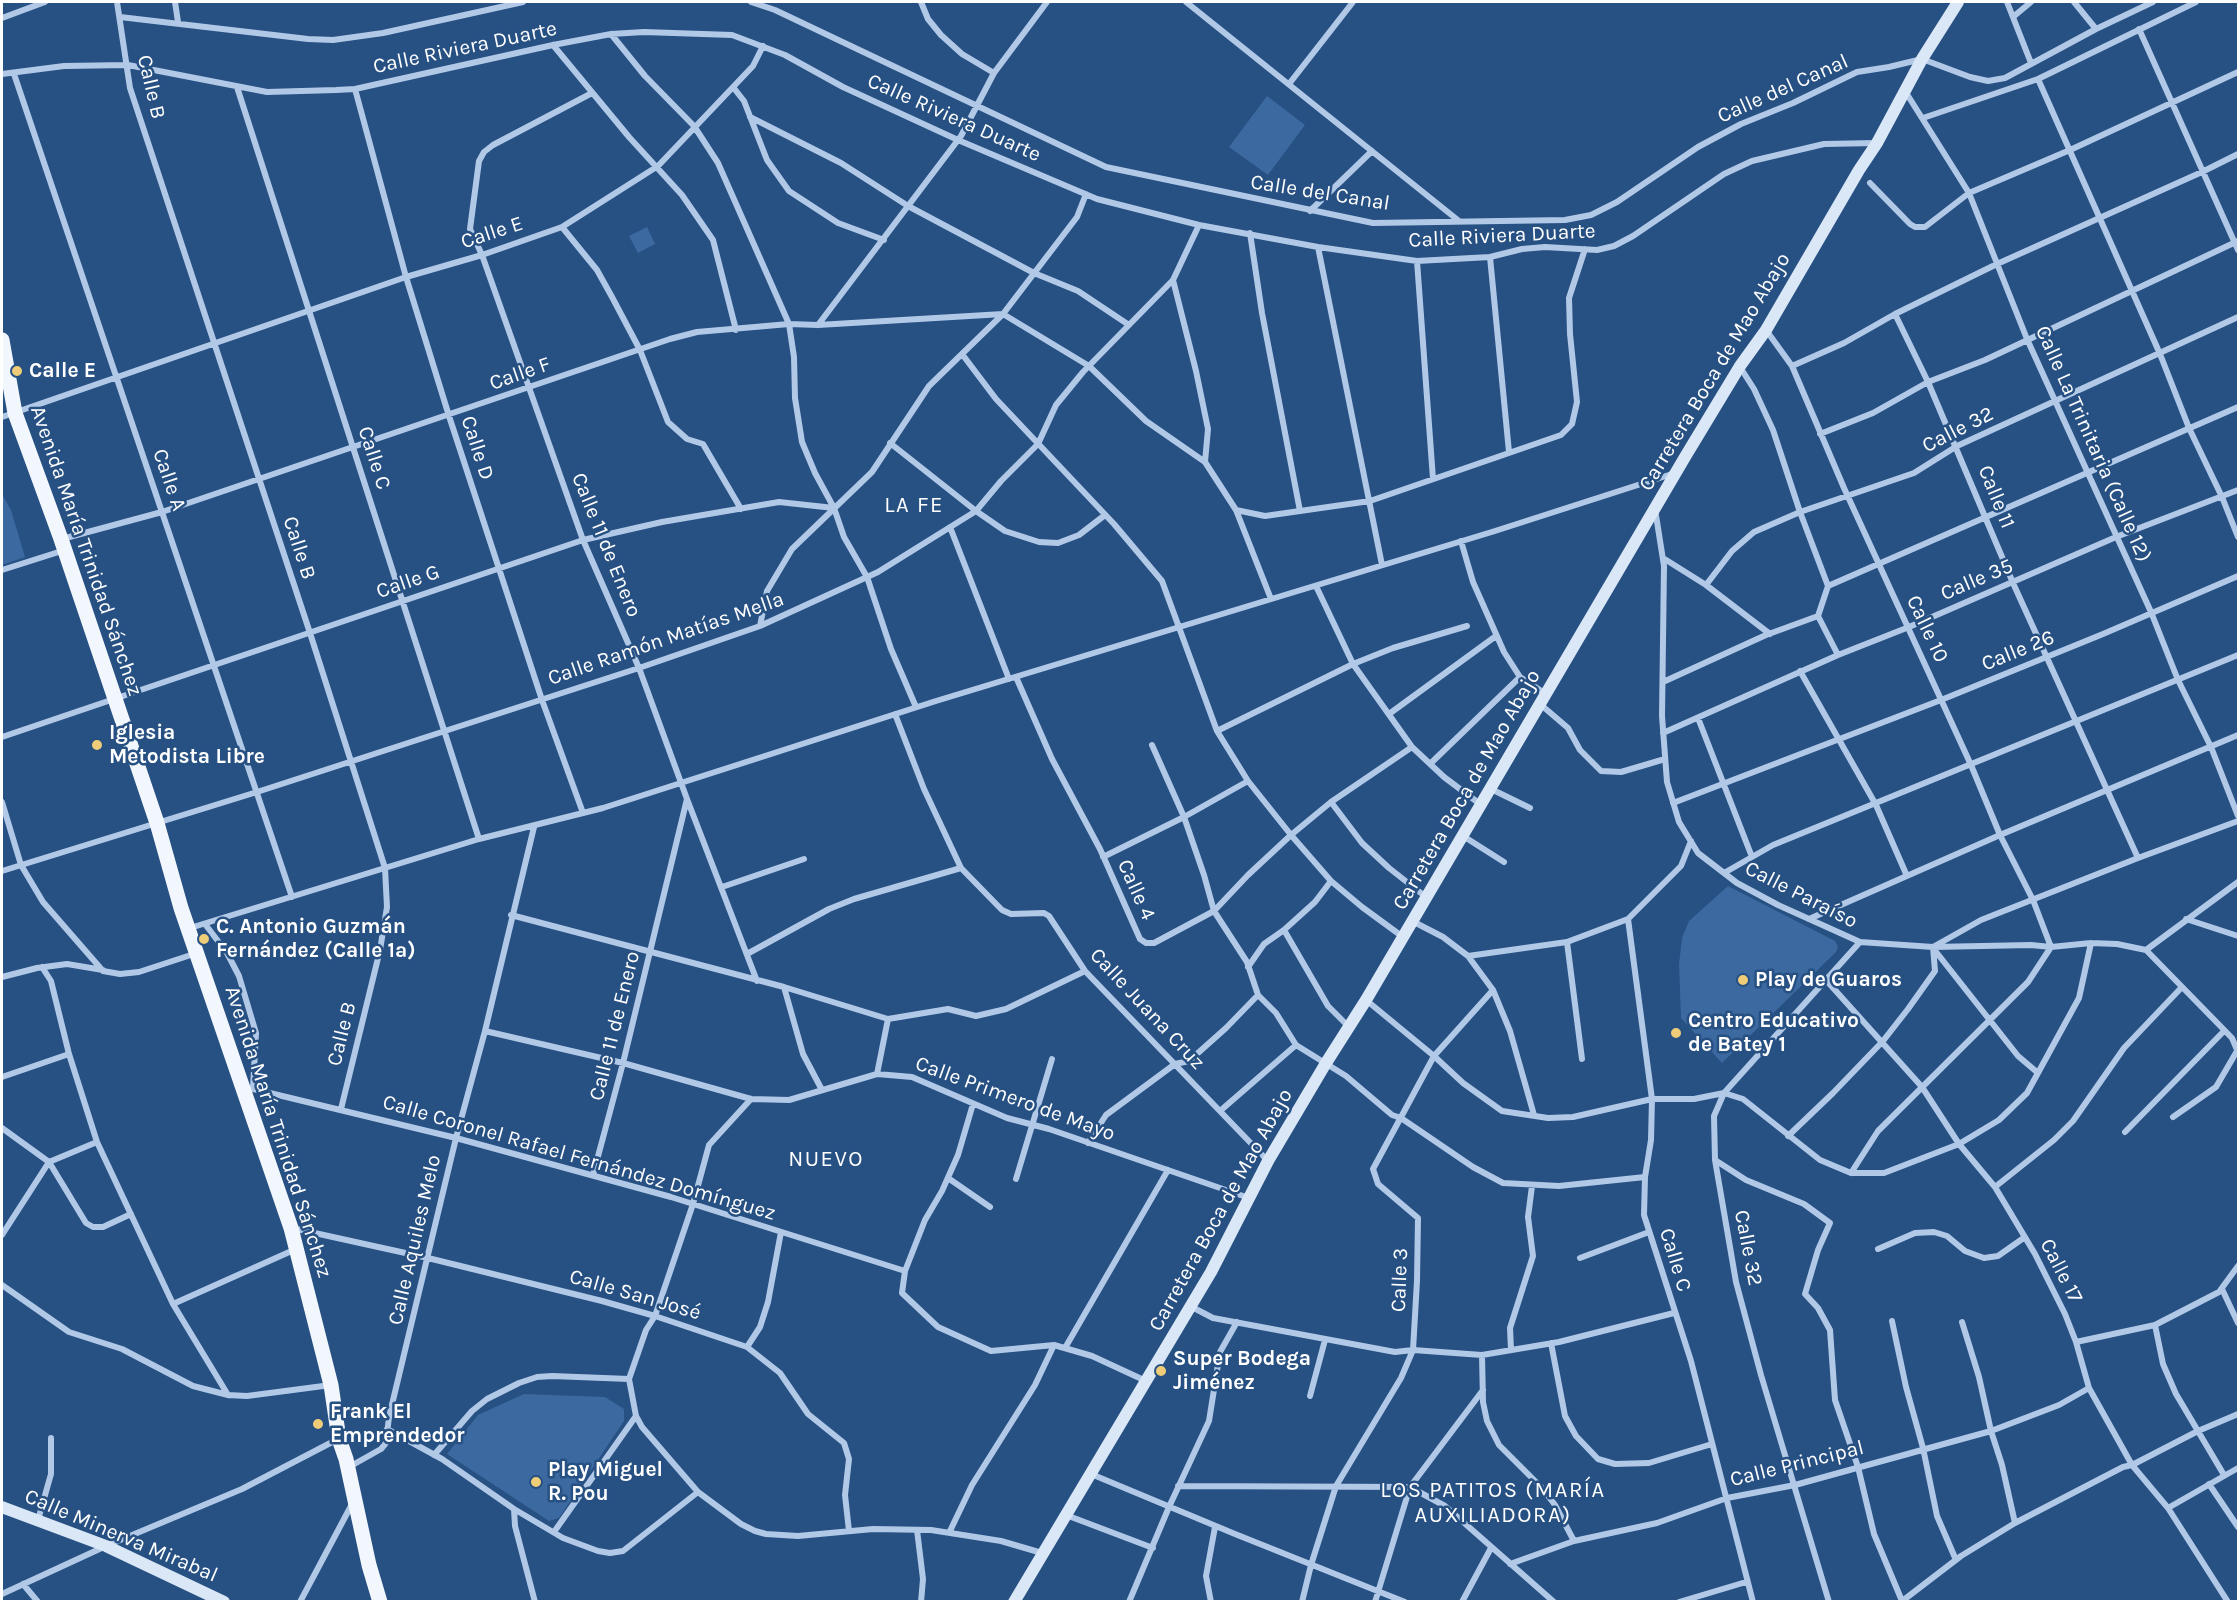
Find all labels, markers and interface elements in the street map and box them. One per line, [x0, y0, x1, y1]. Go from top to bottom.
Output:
street label: Calle Riviera Duarte [371, 16, 559, 80]
street label: Calle del Canal [1714, 49, 1852, 129]
street label: Calle B [131, 52, 171, 122]
street label: Calle Riviera Duarte [863, 68, 1045, 168]
street label: Calle del Canal [1249, 170, 1391, 216]
street label: Calle E [458, 211, 526, 255]
street label: Calle Riviera Duarte [1408, 219, 1596, 253]
street label: Carretera Boca de Mao Abajo [1634, 248, 1796, 496]
street label: Calle La Trinitaria (Calle 12) [2029, 322, 2157, 566]
street label: Calle F [486, 352, 554, 396]
place label: Calle E [29, 358, 96, 384]
marker: Calle E [10, 364, 24, 378]
street label: Calle 32 [1918, 401, 1998, 459]
street label: Avenida María Trinidad Sánchez [24, 403, 148, 699]
street label: Calle D [455, 413, 499, 483]
street label: Calle C [352, 423, 396, 493]
street label: Calle A [147, 446, 191, 514]
street label: Calle 11 [1972, 462, 2020, 532]
street label: Calle 11 de Enero [566, 469, 646, 621]
district label: LA FE [884, 493, 944, 519]
street label: Calle B [277, 513, 321, 583]
street label: Calle 35 [1937, 554, 2017, 606]
street label: Calle G [373, 559, 443, 605]
street label: Calle Ramón Matías Mella [545, 587, 787, 691]
street label: Calle 10 [1900, 591, 1954, 667]
street label: Calle 26 [1978, 625, 2058, 677]
street label: Carretera Boca de Mao Abajo [1388, 665, 1546, 915]
place label: Iglesia Metodista Libre [109, 720, 265, 770]
marker: Iglesia Metodista Libre [90, 738, 104, 752]
street label: Calle 4 [1112, 856, 1160, 924]
street label: Calle Paraíso [1740, 856, 1862, 934]
place label: C. Antonio Guzmán Fernández (Calle 1ª) [216, 914, 416, 964]
marker: C. Antonio Guzmán Fernández (Calle 1ª) [197, 932, 211, 946]
street label: Calle Juana Cruz [1084, 943, 1210, 1075]
street label: Calle 11 de Enero [584, 949, 646, 1103]
place label: Play de Guaros [1755, 967, 1902, 993]
marker: Play de Guaros [1736, 973, 1750, 987]
street label: Avenida María Trinidad Sánchez [219, 983, 337, 1281]
street label: Calle B [322, 999, 362, 1069]
place label: Centro Educativo de Batey 1 [1688, 1008, 1859, 1058]
marker: Centro Educativo de Batey 1 [1669, 1026, 1683, 1040]
street label: Calle Primero de Mayo [912, 1051, 1118, 1147]
street label: Carretera Boca de Mao Abajo [1144, 1084, 1298, 1336]
street label: Calle Coronel Rafael Fernández Domínguez [380, 1090, 778, 1226]
district label: NUEVO [788, 1147, 864, 1173]
street label: Calle Aquiles Melo [383, 1152, 447, 1328]
street label: Calle 32 [1728, 1208, 1768, 1288]
street label: Calle C [1653, 1225, 1697, 1295]
street label: Calle 17 [2034, 1235, 2088, 1307]
street label: Calle 3 [1386, 1247, 1414, 1313]
street label: Calle San José [566, 1264, 704, 1326]
place label: Super Bodega Jiménez [1173, 1346, 1311, 1396]
marker: Super Bodega Jiménez [1154, 1364, 1168, 1378]
place label: Frank El Emprendedor [330, 1399, 465, 1449]
marker: Frank El Emprendedor [311, 1417, 325, 1431]
street label: Calle Principal [1728, 1435, 1866, 1493]
place label: Play Miguel R. Pou [548, 1457, 663, 1507]
marker: Play Miguel R. Pou [529, 1475, 543, 1489]
district label: LOS PATITOS (MARÍA AUXILIADORA) [1380, 1478, 1606, 1530]
street label: Calle Minerva Mirabal [21, 1484, 221, 1588]

